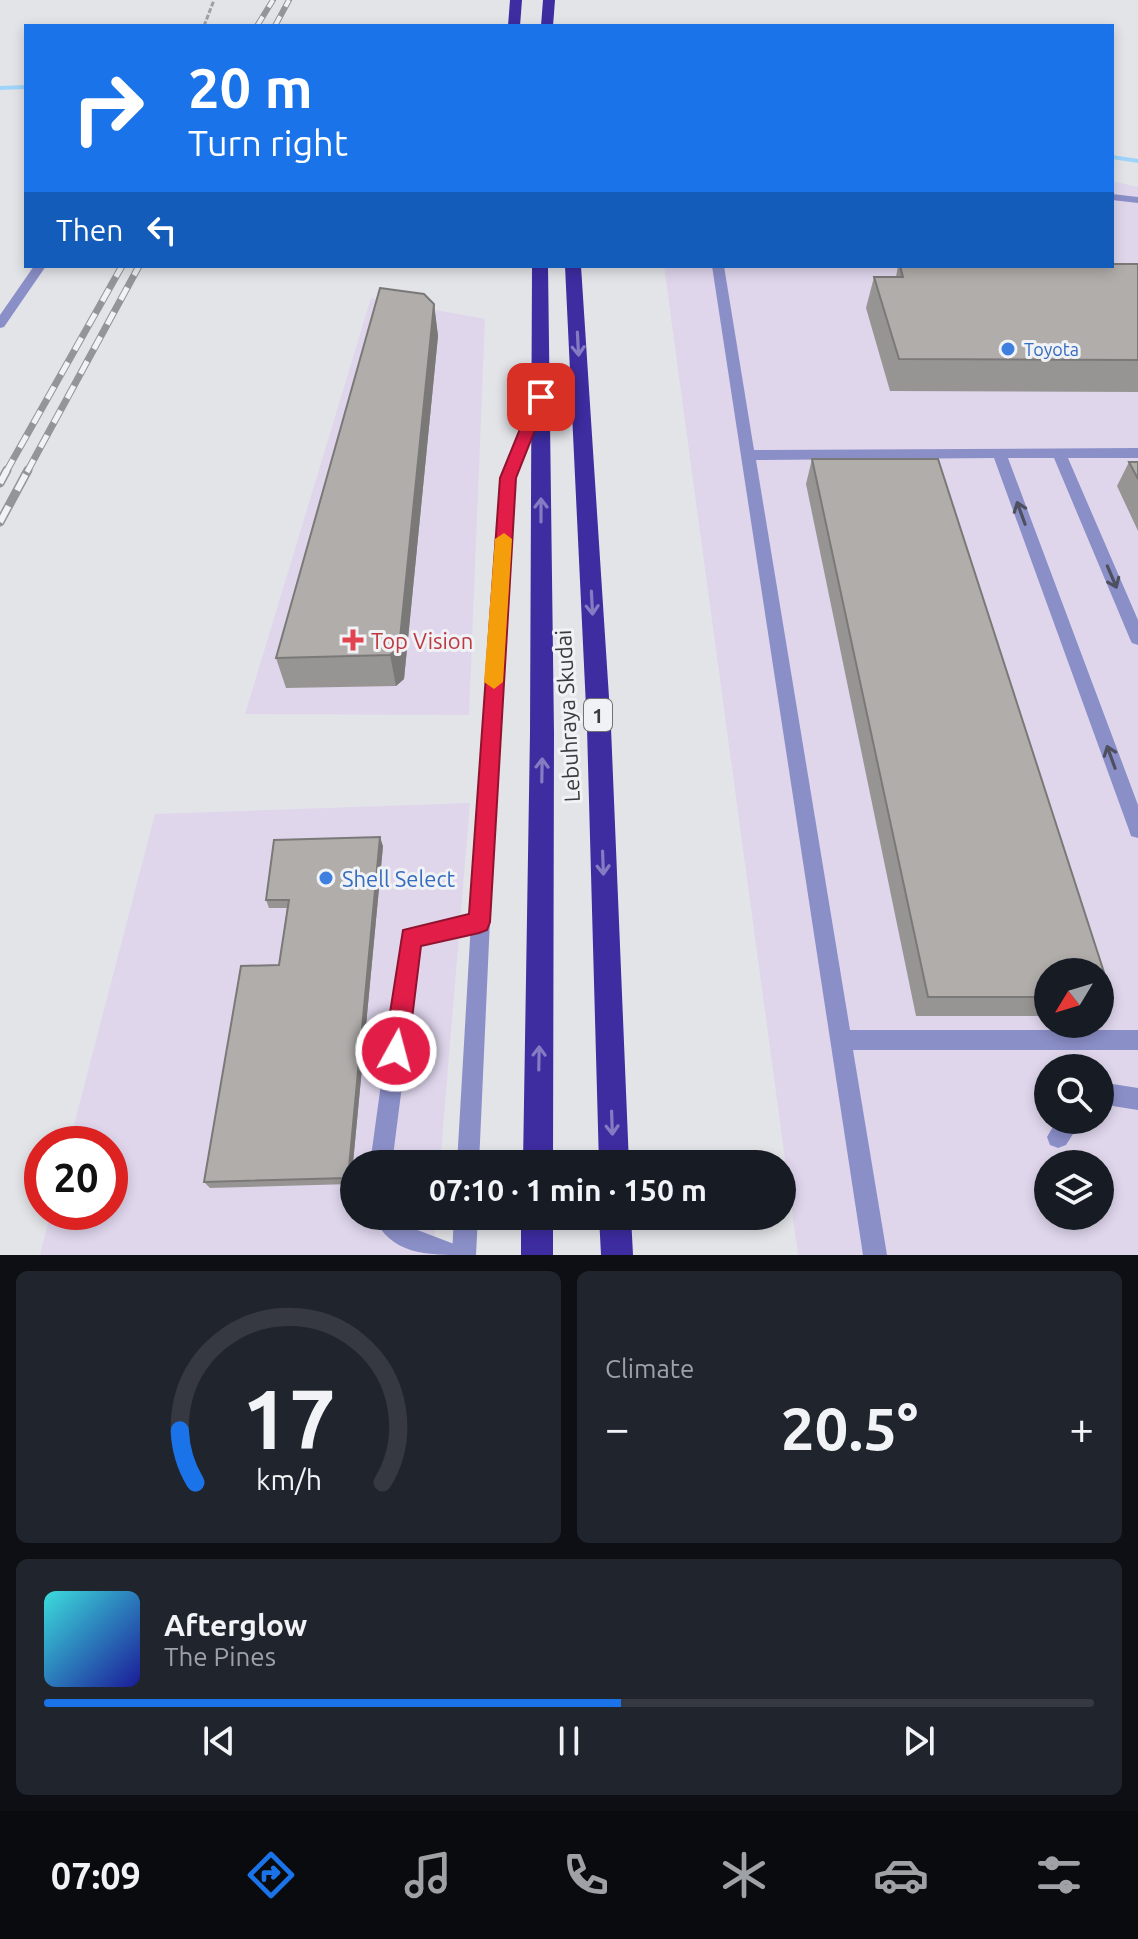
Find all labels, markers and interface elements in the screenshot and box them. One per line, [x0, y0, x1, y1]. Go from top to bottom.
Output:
icon: right [56, 56, 160, 160]
text: 20 m [188, 56, 313, 119]
text: Turn right [188, 122, 348, 163]
icon: left [140, 208, 184, 252]
text: Then [56, 213, 124, 247]
one-way arrow [571, 330, 586, 357]
place label: Toyota [1024, 339, 1079, 359]
marker: Toyota [999, 340, 1017, 358]
pin [507, 363, 575, 431]
icon: arrive [519, 375, 563, 419]
one-way arrow [533, 497, 549, 524]
one-way arrow [1013, 501, 1027, 526]
one-way arrow [1105, 564, 1120, 589]
one-way arrow [585, 589, 600, 616]
place label: Top Vision [371, 628, 473, 653]
marker: Top Vision [342, 629, 364, 651]
street label: Lebuhraya Skudai [550, 629, 584, 803]
road number: 1 [584, 699, 612, 731]
one-way arrow [1103, 745, 1117, 770]
one-way arrow [534, 757, 549, 784]
one-way arrow [596, 849, 611, 876]
place label: Shell Select [342, 866, 456, 891]
marker: Shell Select [317, 869, 335, 887]
north arrow [1034, 958, 1114, 1038]
map controls [1034, 958, 1114, 1230]
position arrow [354, 1009, 438, 1093]
one-way arrow [531, 1045, 547, 1072]
button: search [1034, 1054, 1114, 1134]
one-way arrow [605, 1109, 620, 1136]
speed limit sign: 20 [24, 1126, 128, 1230]
button: layers [1034, 1150, 1114, 1230]
text: 07:10 · 1 min · 150 m [429, 1173, 707, 1207]
text: Climate [605, 1354, 694, 1383]
text: 17 [242, 1371, 335, 1465]
text: 20.5° [781, 1394, 918, 1461]
text: − [605, 1403, 630, 1452]
text: + [1069, 1403, 1094, 1452]
text: km/h [256, 1463, 322, 1495]
text: Afterglow [164, 1608, 307, 1642]
text: The Pines [164, 1642, 276, 1671]
icon: previous [197, 1719, 241, 1763]
icon: pause [547, 1719, 591, 1763]
icon: next [897, 1719, 941, 1763]
icon: directions [243, 1847, 299, 1903]
icon: music [400, 1847, 456, 1903]
icon: phone [558, 1847, 614, 1903]
icon: climate [716, 1847, 772, 1903]
icon: car [873, 1847, 929, 1903]
icon: filters [1031, 1847, 1087, 1903]
text: 07:09 [51, 1855, 141, 1896]

